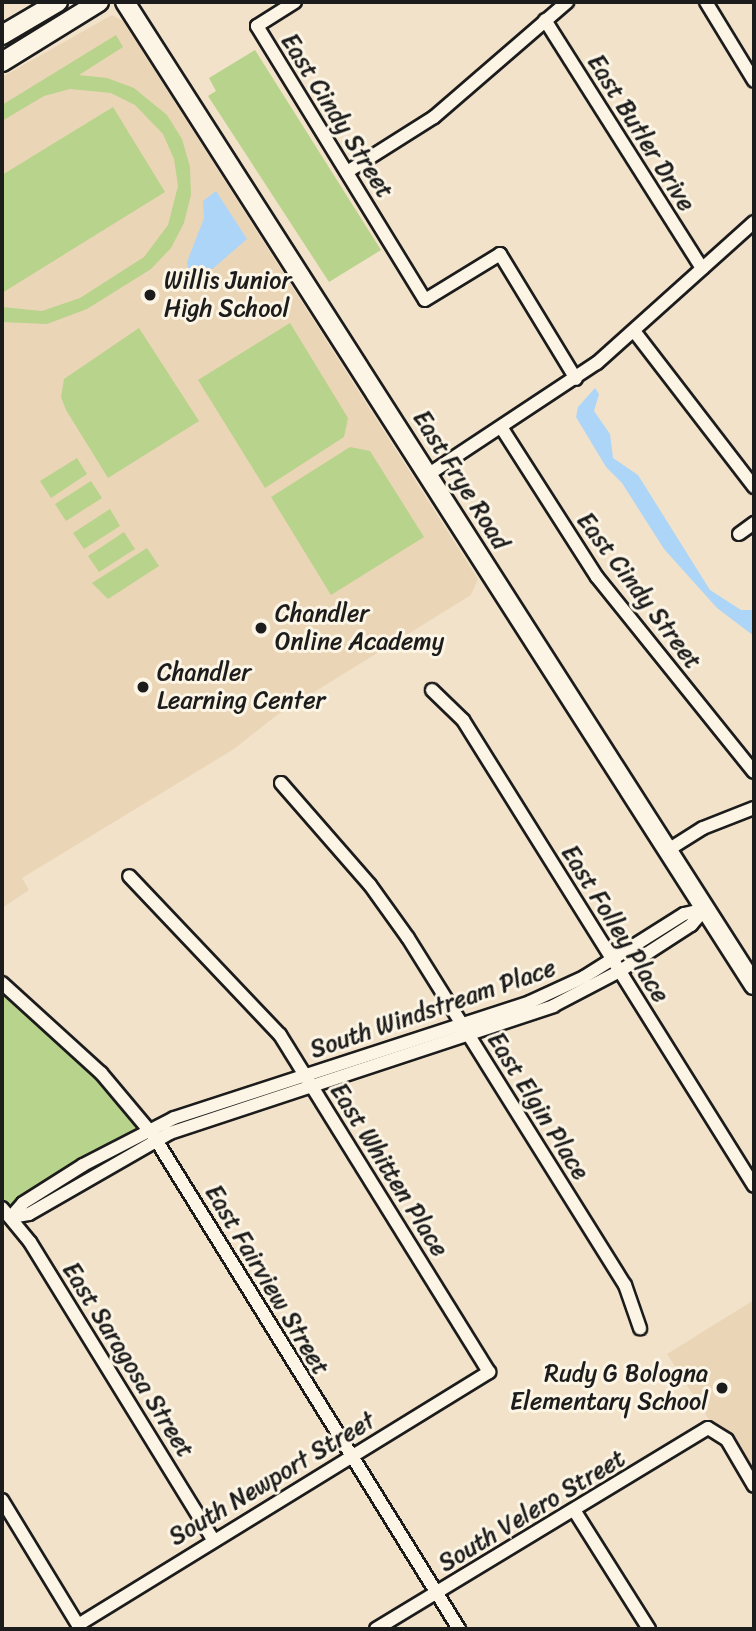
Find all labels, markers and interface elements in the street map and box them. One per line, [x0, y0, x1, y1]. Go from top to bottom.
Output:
street label: East Cindy Street [275, 28, 399, 204]
street label: East Butler Drive [581, 49, 701, 217]
place label: Willis Junior High School [164, 267, 291, 323]
marker: Willis Junior High School [142, 287, 158, 303]
street label: East Frye Road [407, 405, 515, 555]
street label: East Cindy Street [571, 507, 707, 675]
place label: Chandler Online Academy [275, 600, 444, 656]
marker: Chandler Online Academy [253, 620, 269, 636]
place label: Chandler Learning Center [157, 659, 326, 715]
marker: Chandler Learning Center [135, 679, 151, 695]
street label: East Folley Place [555, 840, 675, 1008]
street label: South Windstream Place [307, 954, 559, 1064]
street label: East Elgin Place [481, 1027, 595, 1185]
street label: East Whitten Place [324, 1078, 454, 1262]
street label: East Fairview Street [199, 1179, 335, 1381]
street label: East Saragosa Street [56, 1257, 200, 1463]
place label: Rudy G Bologna Elementary School [510, 1360, 708, 1416]
marker: Rudy G Bologna Elementary School [714, 1380, 730, 1396]
street label: South Newport Street [163, 1406, 381, 1552]
street label: South Velero Street [434, 1444, 630, 1578]

